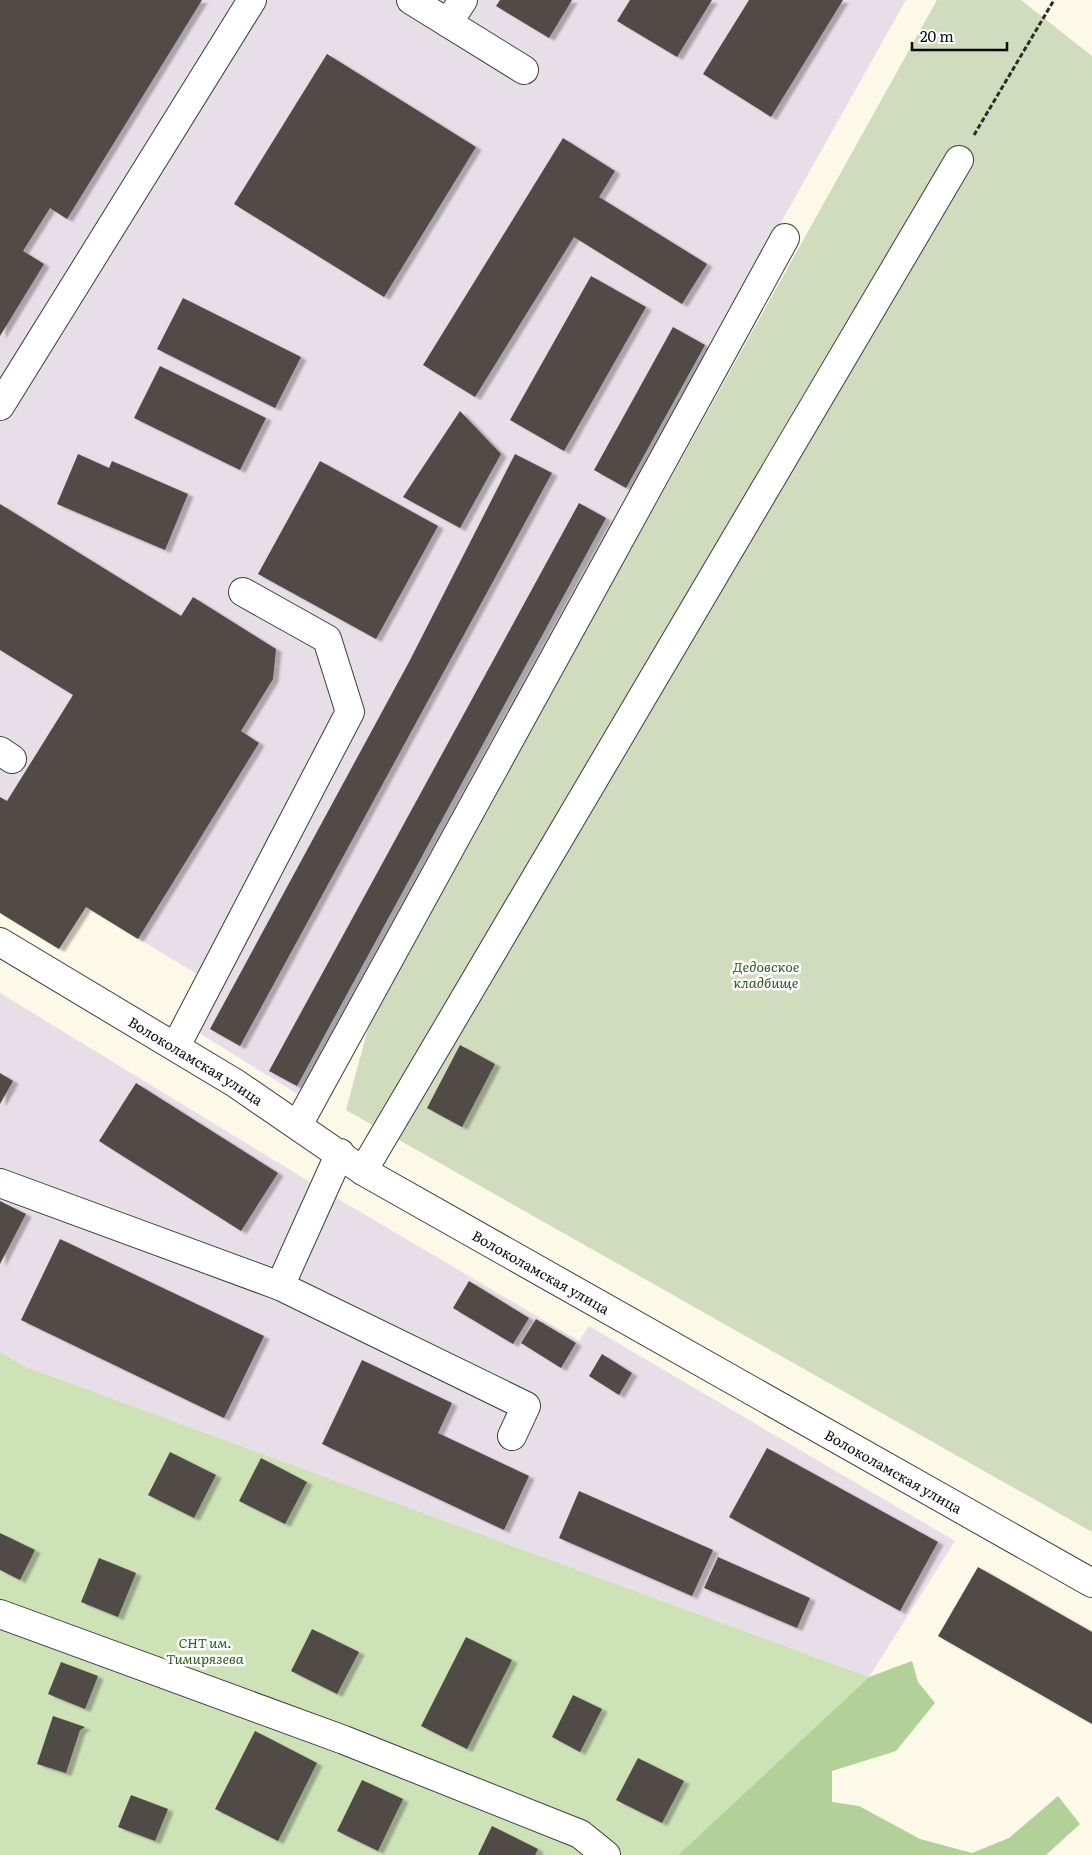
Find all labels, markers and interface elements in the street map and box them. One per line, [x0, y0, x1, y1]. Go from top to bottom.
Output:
scale bar [912, 20, 1007, 52]
text: 20 m [920, 24, 954, 47]
park label: Дедовское кладбище [733, 956, 800, 992]
street label: Волоколамская улица [125, 1011, 268, 1110]
street label: Волоколамская улица [469, 1225, 614, 1319]
street label: Волоколамская улица [821, 1424, 966, 1518]
park label: СНТ им. Тимирязева [166, 1632, 244, 1668]

